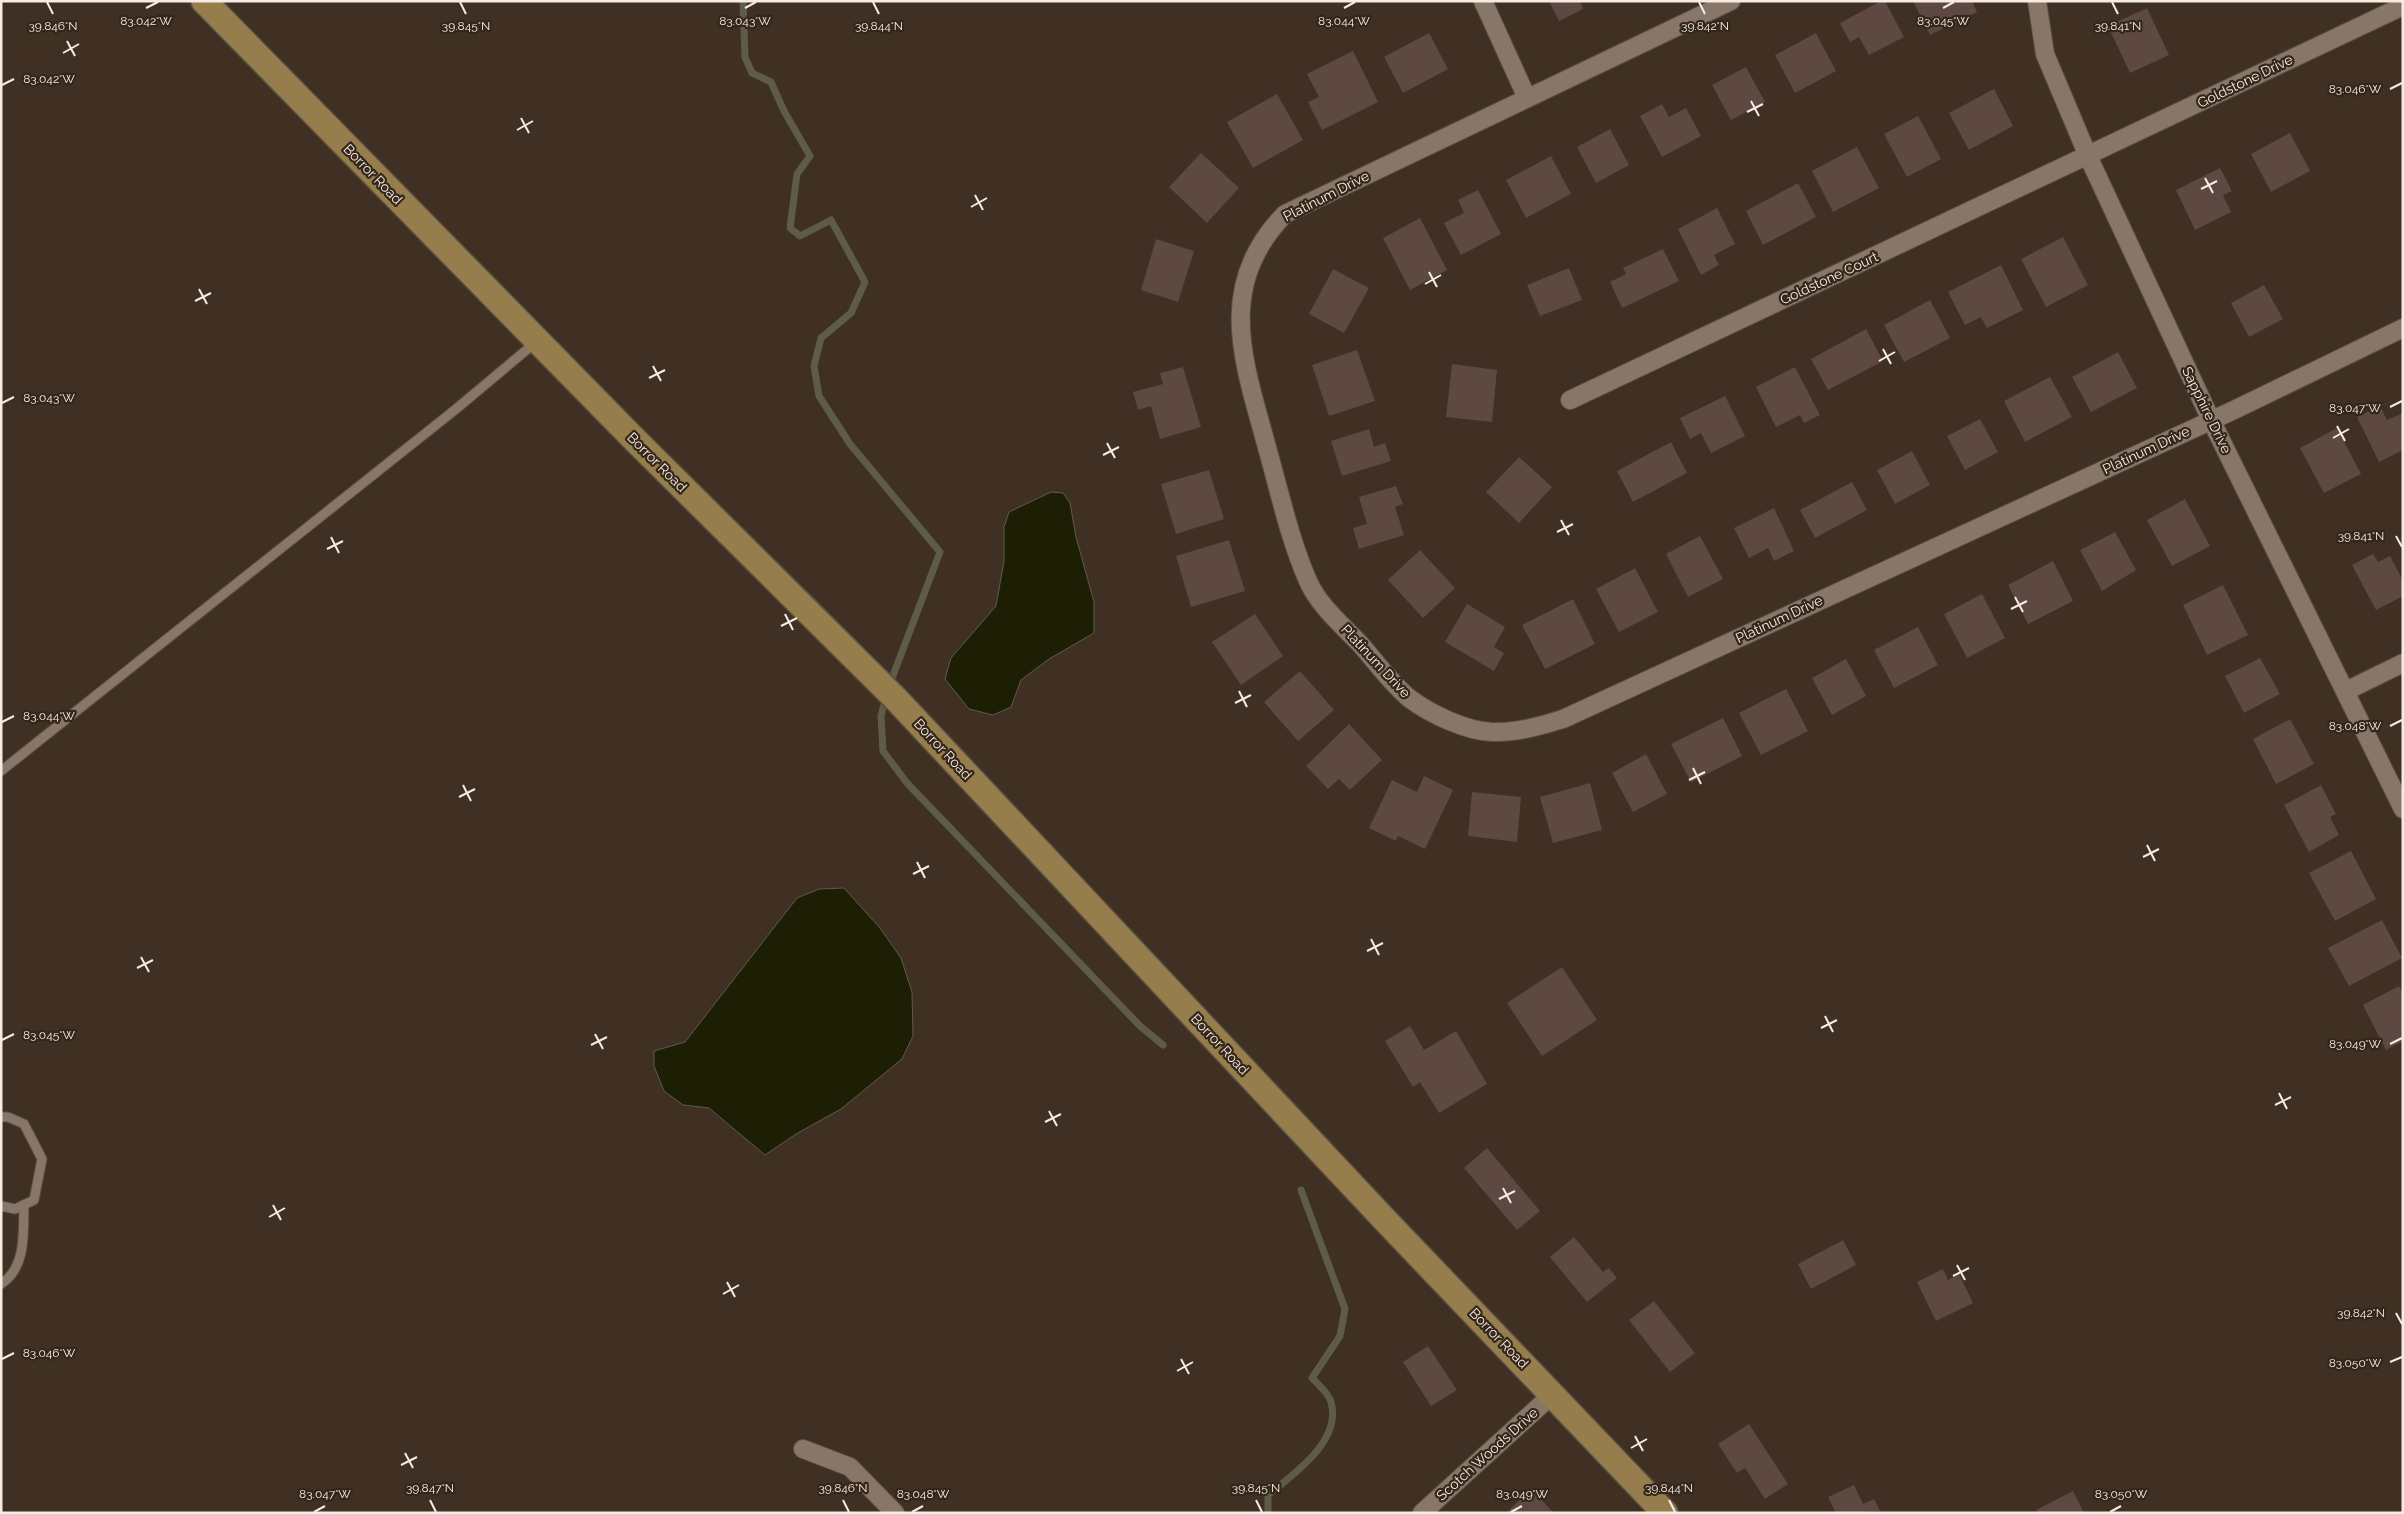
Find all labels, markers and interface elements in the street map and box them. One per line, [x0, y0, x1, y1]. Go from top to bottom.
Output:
text: 83.042°W [120, 14, 172, 28]
text: 83.043°W [719, 14, 771, 28]
text: 83.044°W [1318, 14, 1370, 28]
text: 83.045°W [1917, 14, 1969, 28]
text: 39.846°N [28, 19, 78, 33]
text: 39.845°N [442, 19, 490, 33]
text: 39.844°N [855, 19, 903, 33]
text: 39.842°N [1681, 19, 1729, 33]
text: 39.841°N [2095, 19, 2141, 33]
street label: Goldstone Drive [2195, 51, 2295, 111]
text: 83.042°W [23, 72, 75, 86]
text: 83.046°W [2329, 82, 2382, 96]
street label: Borror Road [340, 141, 406, 207]
street label: Platinum Drive [1280, 167, 1372, 225]
street label: Goldstone Court [1777, 248, 1881, 308]
street label: Sapphire Drive [2179, 364, 2235, 456]
text: 83.043°W [23, 391, 75, 405]
text: 83.047°W [2329, 401, 2381, 415]
street label: Platinum Drive [2100, 423, 2192, 477]
street label: Borror Road [624, 429, 690, 495]
text: 39.841°N [2338, 529, 2384, 543]
street label: Platinum Drive [1733, 592, 1825, 646]
street label: Platinum Drive [1338, 621, 1414, 701]
text: 83.044°W [23, 709, 75, 723]
street label: Borror Road [911, 715, 975, 783]
text: 83.048°W [2329, 719, 2382, 733]
street label: Borror Road [1188, 1010, 1252, 1078]
text: 83.045°W [23, 1028, 75, 1042]
text: 83.049°W [2329, 1037, 2381, 1051]
street label: Borror Road [1466, 1305, 1532, 1371]
text: 39.842°N [2337, 1306, 2385, 1320]
text: 83.046°W [23, 1346, 76, 1360]
text: 83.050°W [2329, 1356, 2382, 1370]
street label: Scotch Woods Drive [1433, 1404, 1541, 1504]
text: 39.847°N [406, 1481, 454, 1495]
text: 39.846°N [818, 1481, 868, 1495]
text: 39.845°N [1232, 1481, 1280, 1495]
text: 39.844°N [1645, 1481, 1693, 1495]
text: 83.047°W [299, 1487, 351, 1501]
text: 83.048°W [897, 1487, 950, 1501]
text: 83.049°W [1496, 1487, 1548, 1501]
text: 83.050°W [2095, 1487, 2148, 1501]

